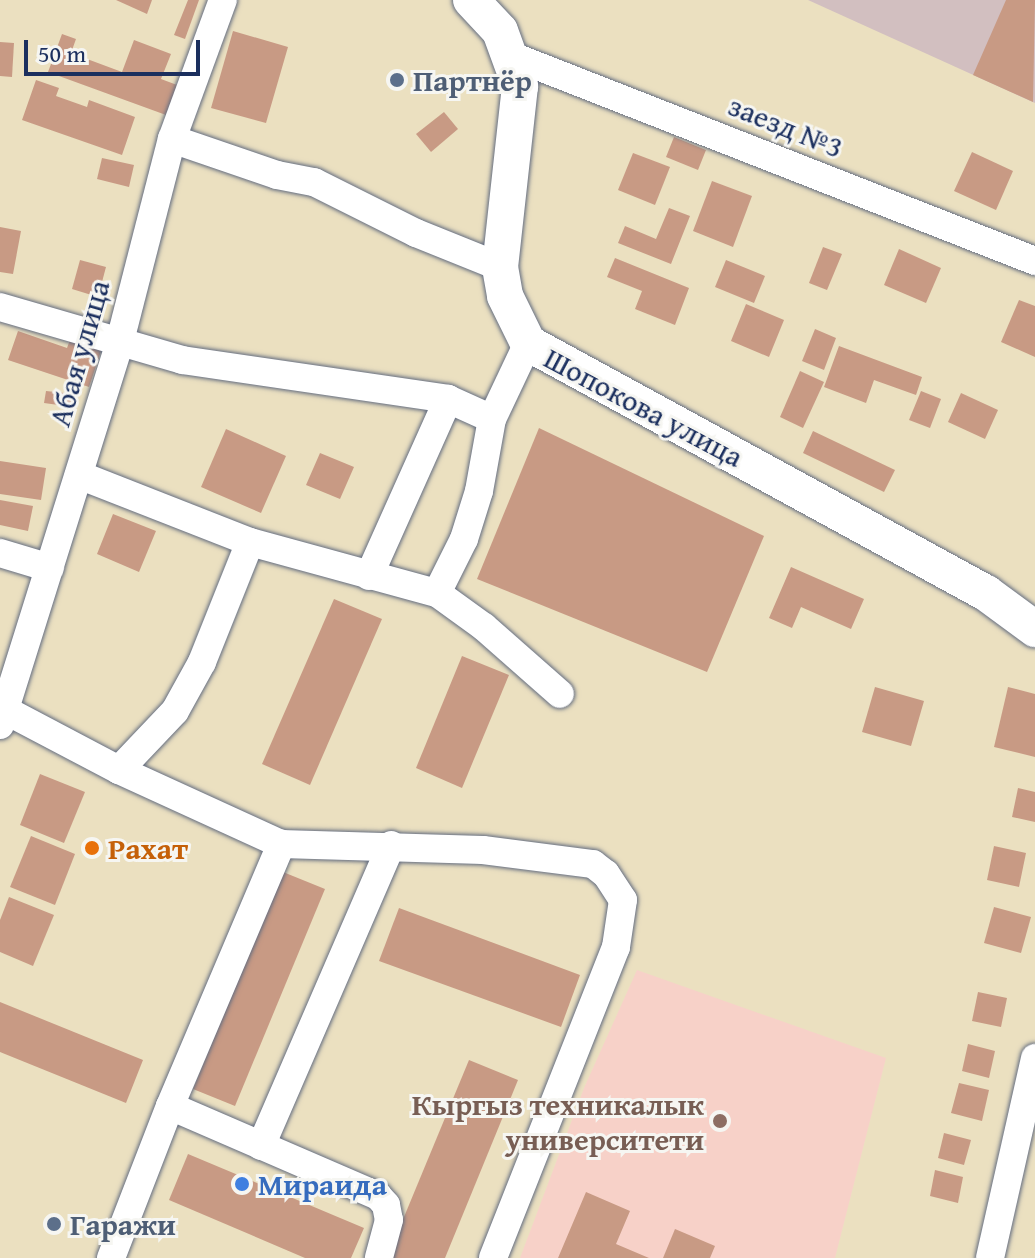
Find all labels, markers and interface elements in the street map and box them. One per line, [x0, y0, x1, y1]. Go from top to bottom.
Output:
scale bar [28, 24, 204, 74]
text: 50 m [38, 36, 86, 71]
place label: Партнёр [413, 62, 532, 98]
marker: Партнёр [388, 71, 406, 89]
street label: заезд №3 [724, 87, 848, 165]
street label: Абая улица [41, 276, 117, 430]
street label: Шопокова улица [538, 339, 750, 475]
place label: Рахат [108, 830, 188, 866]
marker: Рахат [83, 839, 101, 857]
place label: Кыргыз техникалык университети [412, 1086, 704, 1156]
marker: Кыргыз техникалык университети [711, 1112, 729, 1130]
place label: Мираида [258, 1166, 387, 1202]
marker: Мираида [233, 1175, 251, 1193]
place label: Гаражи [70, 1206, 176, 1242]
marker: Гаражи [45, 1215, 63, 1233]

